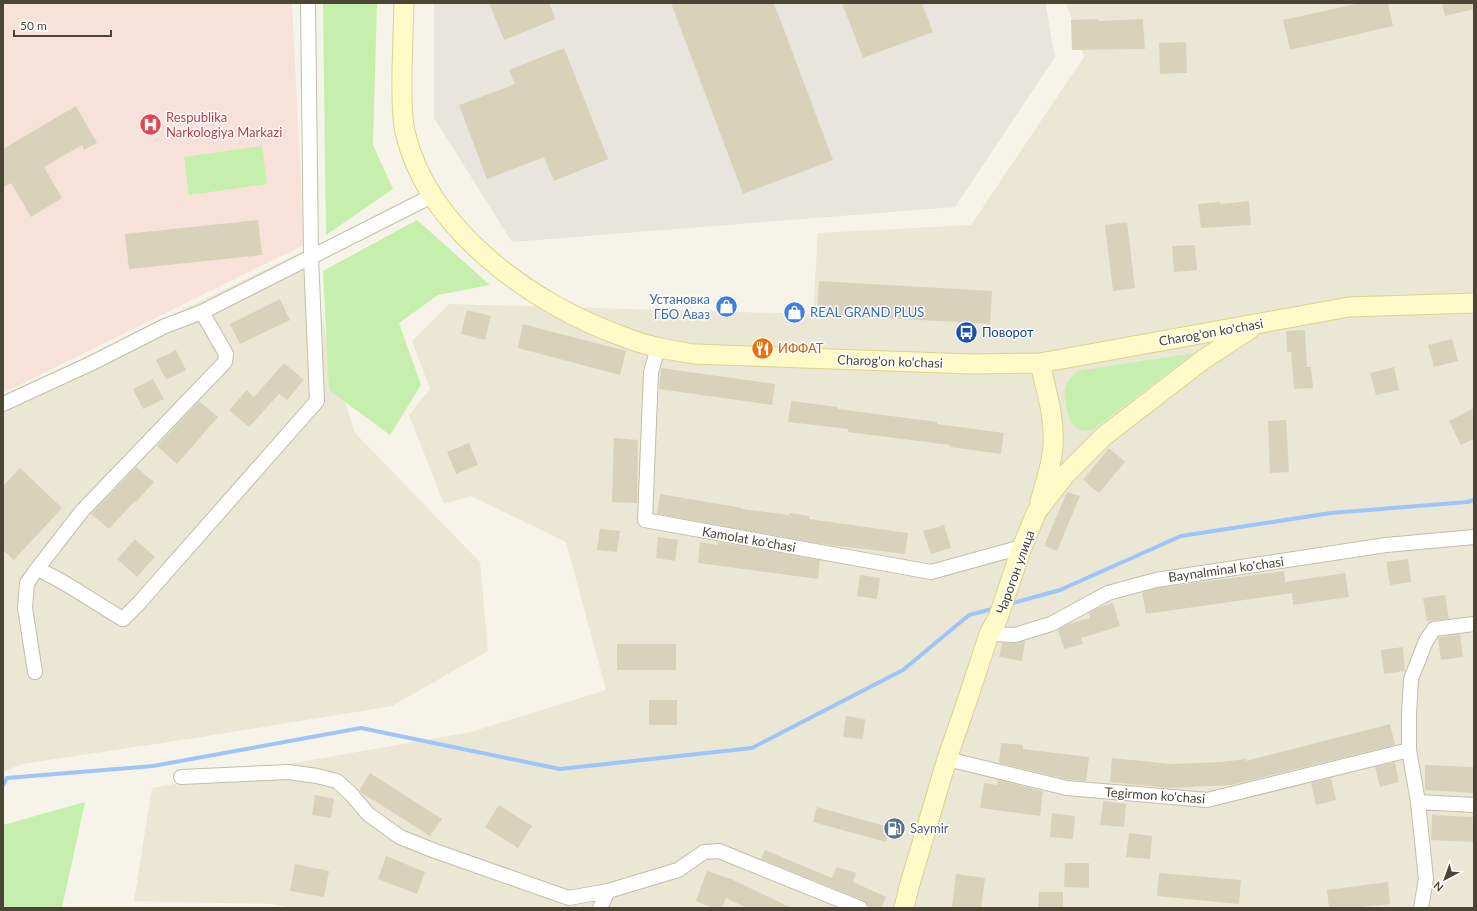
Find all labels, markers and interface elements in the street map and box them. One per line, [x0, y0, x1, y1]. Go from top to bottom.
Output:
scale bar [14, 12, 111, 38]
text: 50 m [20, 18, 47, 33]
place label: Respublika Narkologiya Markazi [166, 109, 282, 140]
hospital icon: Respublika Narkologiya Markazi [137, 111, 163, 137]
place label: Установка ГБО Аваз [650, 291, 710, 322]
shop icon: Установка ГБО Аваз [713, 293, 739, 319]
shop icon: REAL GRAND PLUS [781, 299, 807, 325]
place label: REAL GRAND PLUS [810, 304, 924, 320]
street label: Charog'on ko'chasi [1158, 315, 1264, 349]
bus stop icon: Поворот [954, 319, 980, 345]
place label: Поворот [982, 324, 1034, 340]
restaurant icon: ИФФАТ [750, 335, 776, 361]
place label: ИФФАТ [778, 340, 824, 356]
street label: Charog'on ko'chasi [837, 351, 943, 371]
street label: Kamolat ko'chasi [701, 523, 797, 555]
street label: Чарогон улица [992, 528, 1038, 616]
street label: Baynalminal ko'chasi [1167, 553, 1285, 585]
street label: Tegirmon ko'chasi [1104, 784, 1206, 806]
fuel station icon: Saymir [882, 815, 908, 841]
place label: Saymir [910, 820, 949, 836]
north arrow [1425, 859, 1465, 899]
text: N [1431, 879, 1446, 895]

